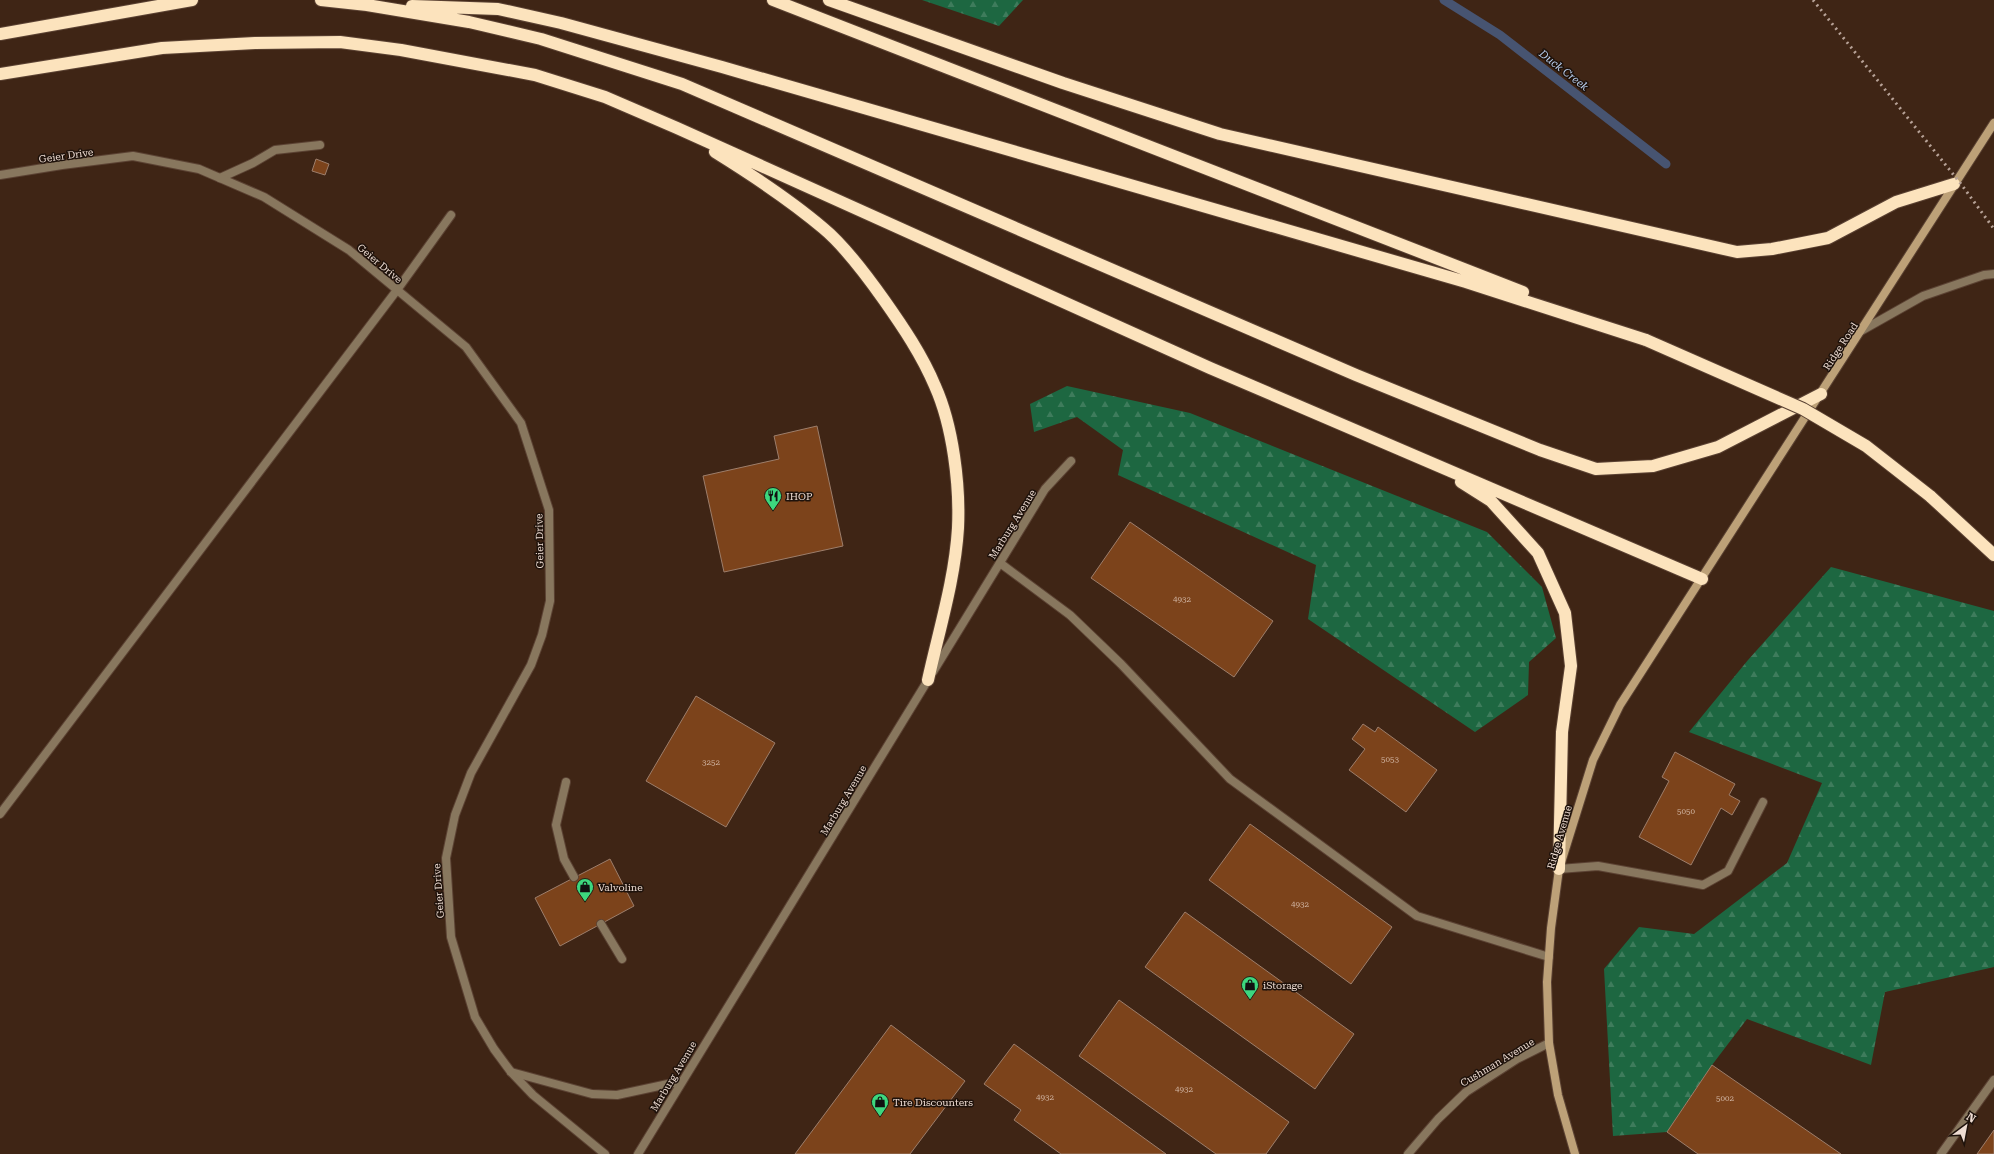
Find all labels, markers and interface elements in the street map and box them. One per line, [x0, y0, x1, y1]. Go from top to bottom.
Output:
water label: Duck Creek [1536, 47, 1591, 94]
street label: Geier Drive [38, 146, 95, 165]
street label: Geier Drive [355, 242, 405, 286]
street label: Ridge Road [1821, 320, 1860, 372]
restaurant icon: IHOP [763, 486, 783, 511]
street label: Marburg Avenue [987, 487, 1038, 561]
place label: IHOP [786, 491, 813, 502]
street label: Geier Drive [534, 513, 545, 569]
house number: 4932 [1173, 595, 1191, 604]
house number: 5053 [1381, 755, 1399, 764]
house number: 3252 [702, 758, 720, 767]
street label: Marburg Avenue [818, 763, 869, 837]
street label: Ridge Avenue [1545, 803, 1574, 870]
house number: 5050 [1677, 807, 1695, 816]
street label: Geier Drive [431, 863, 446, 919]
shop icon: Valvoline [575, 877, 595, 902]
place label: Valvoline [598, 882, 643, 893]
house number: 4932 [1291, 900, 1309, 909]
shop icon: iStorage [1240, 975, 1260, 1000]
place label: iStorage [1263, 980, 1303, 991]
street label: Cushman Avenue [1458, 1036, 1537, 1089]
street label: Marburg Avenue [648, 1039, 699, 1113]
house number: 4932 [1175, 1085, 1193, 1094]
shop icon: Tire Discounters [870, 1092, 890, 1117]
house number: 4932 [1036, 1093, 1054, 1102]
house number: 5002 [1716, 1094, 1734, 1103]
place label: Tire Discounters [893, 1097, 973, 1108]
north arrow [1946, 1106, 1986, 1146]
text: N [1964, 1110, 1979, 1126]

